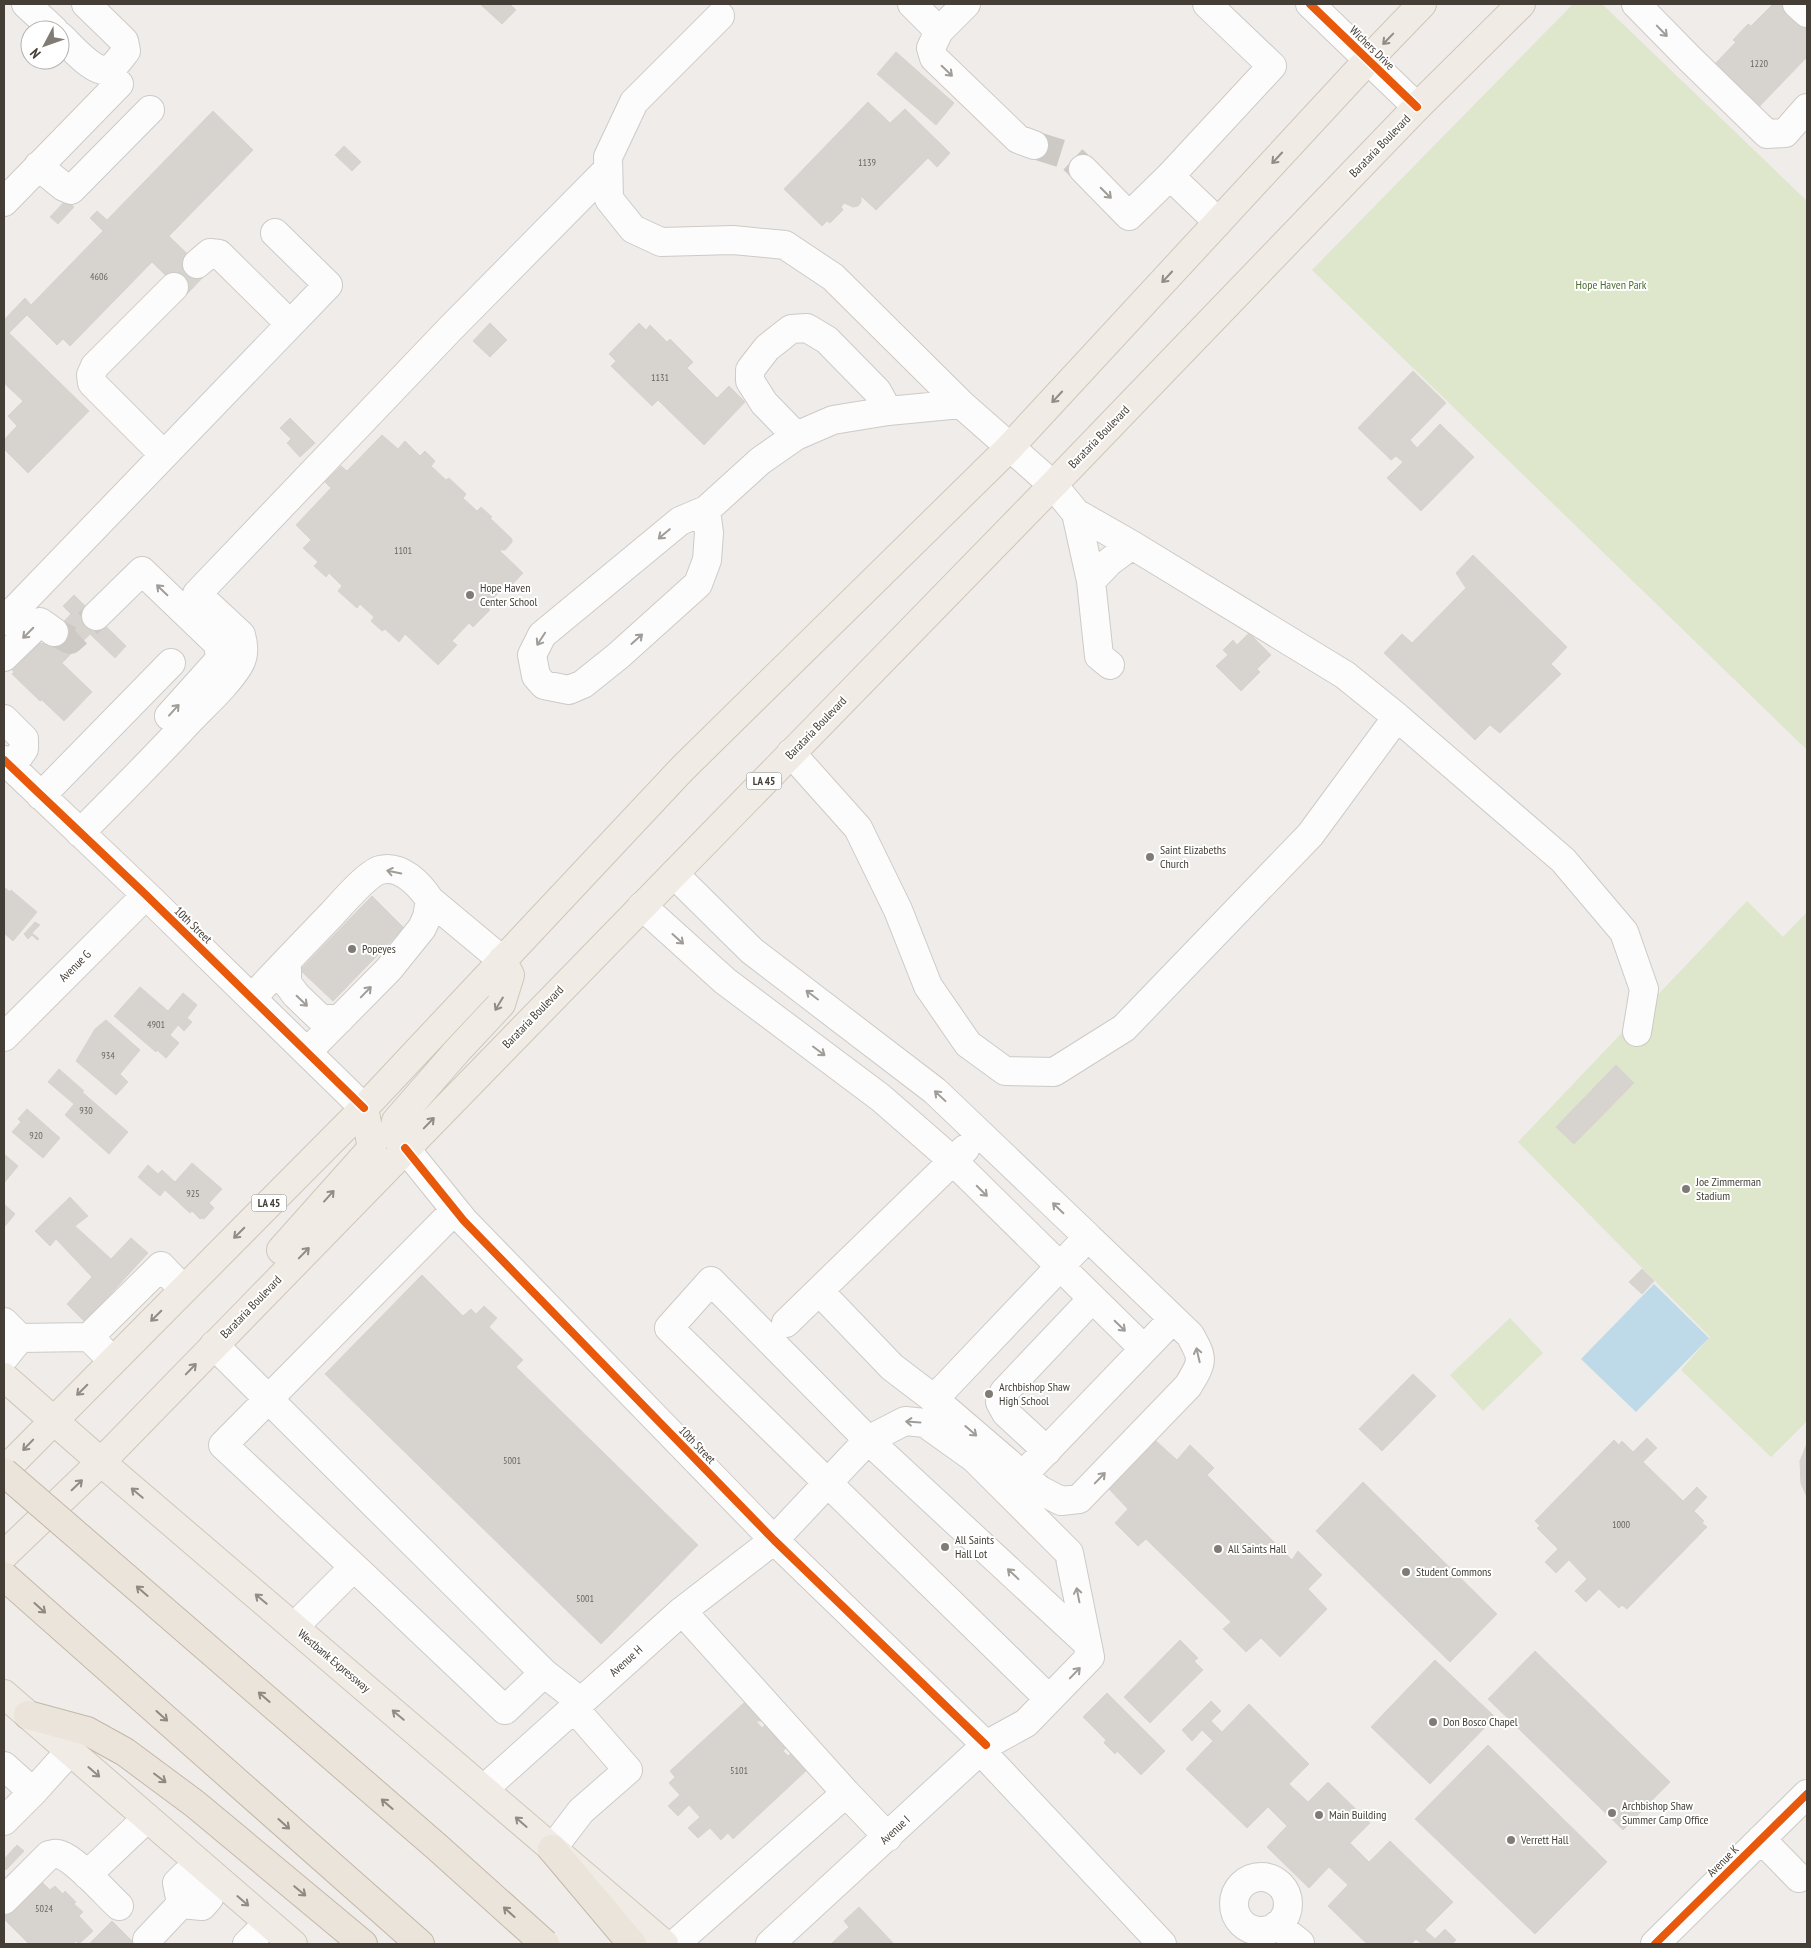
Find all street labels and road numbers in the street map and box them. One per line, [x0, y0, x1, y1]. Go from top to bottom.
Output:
street label: Wichers Drive [1347, 22, 1398, 73]
street label: Barataria Boulevard [1346, 111, 1413, 180]
street label: Barataria Boulevard [1065, 402, 1132, 471]
street label: Barataria Boulevard [782, 693, 849, 762]
road number: LA 45 [746, 772, 782, 789]
street label: 10th Street [171, 903, 216, 947]
street label: Avenue G [56, 947, 94, 985]
street label: Barataria Boulevard [499, 982, 566, 1051]
road number: LA 45 [252, 1194, 286, 1212]
street label: Barataria Boulevard [217, 1272, 284, 1341]
street label: 10th Street [676, 1423, 719, 1467]
street label: Westbank Expressway [295, 1626, 374, 1696]
street label: Avenue H [606, 1642, 645, 1679]
street label: Avenue I [876, 1812, 913, 1847]
street label: Avenue K [1704, 1842, 1742, 1880]

